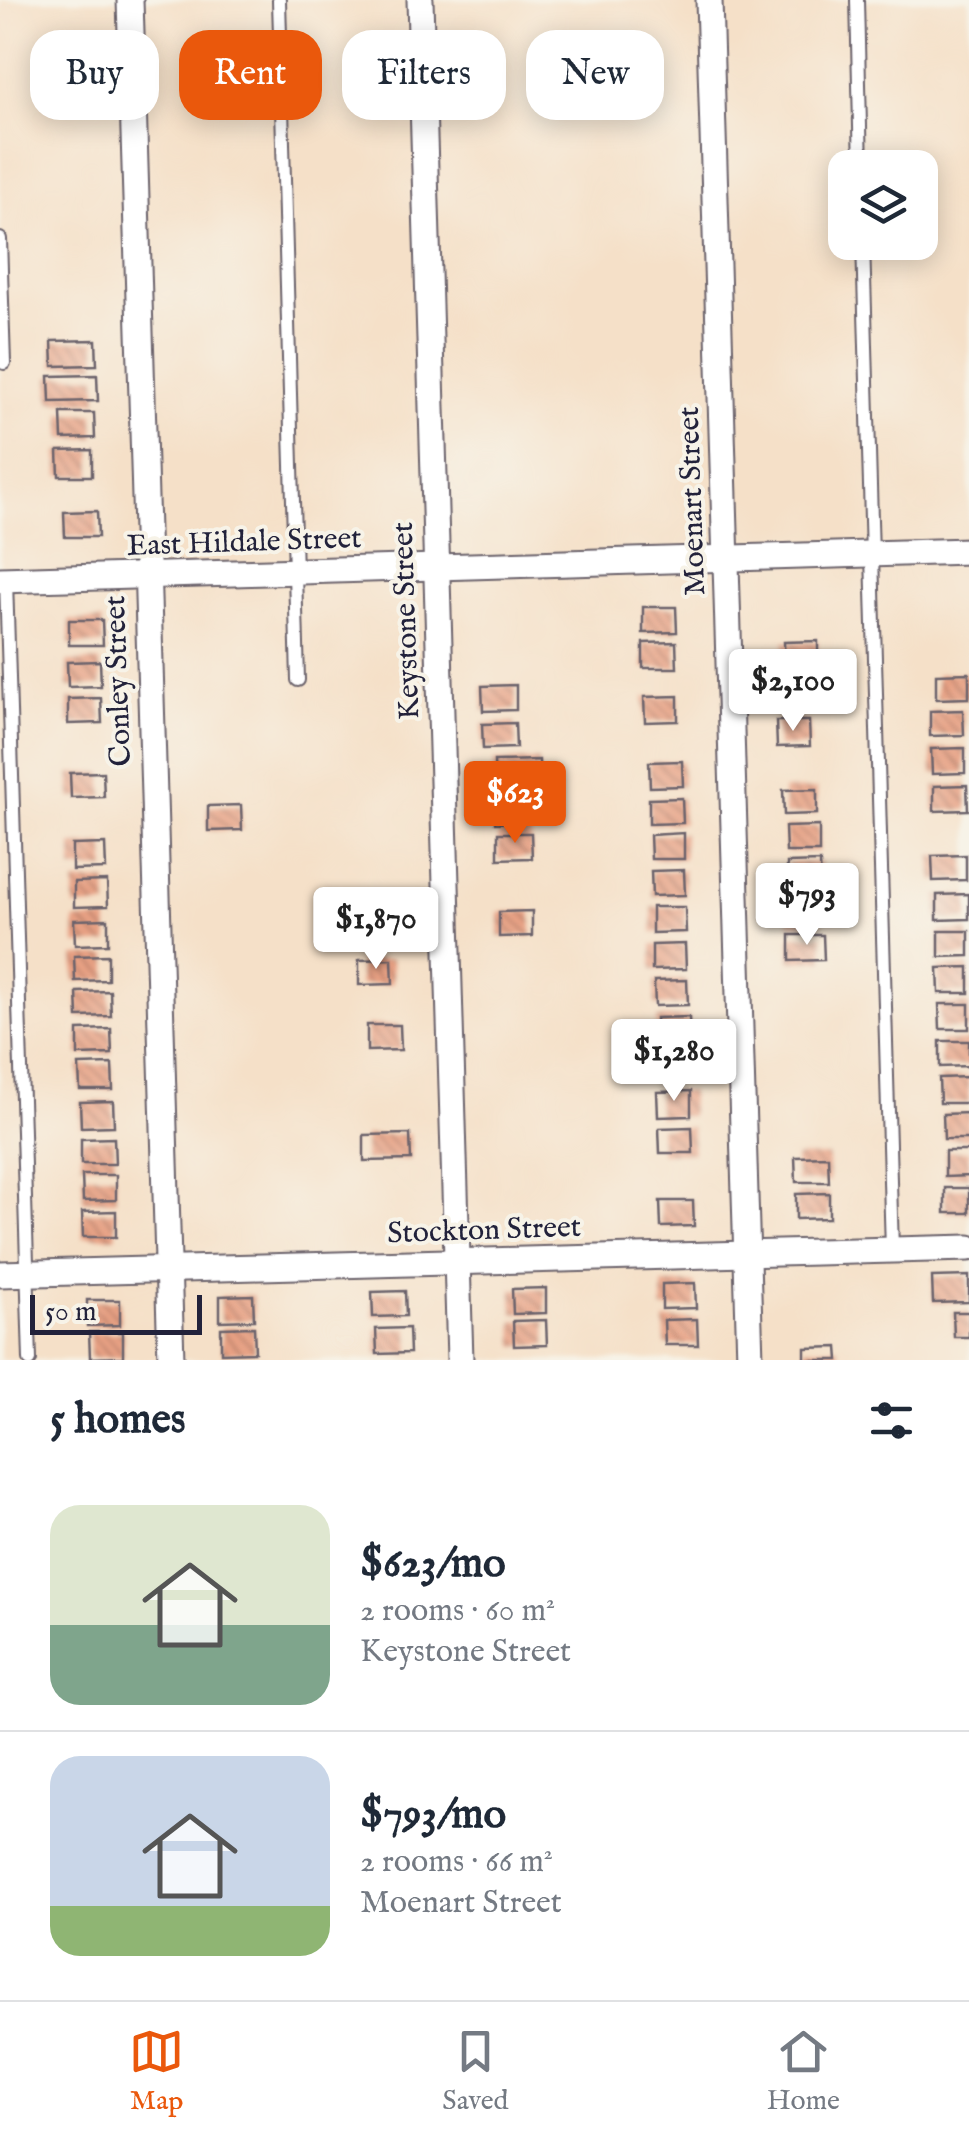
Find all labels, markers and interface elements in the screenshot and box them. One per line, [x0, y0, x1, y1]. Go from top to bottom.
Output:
chip: Buy [30, 30, 159, 120]
chip: Rent [179, 30, 322, 120]
chip: Filters [342, 30, 506, 120]
chip: New [526, 30, 664, 120]
map controls [828, 150, 938, 260]
button: layers [828, 150, 938, 260]
street label: Moenart Street [671, 406, 715, 596]
street label: East Hildale Street [126, 520, 362, 566]
street label: Keystone Street [385, 521, 429, 720]
street label: Conley Street [97, 595, 141, 767]
pin: $2,100 [712, 649, 874, 734]
text: $2,100 [751, 661, 835, 702]
pin: $623 [456, 761, 574, 846]
text: $623 [486, 773, 544, 814]
pin: $793 [748, 863, 866, 948]
text: $793 [778, 875, 836, 916]
pin: $1,870 [295, 887, 457, 972]
text: $1,870 [335, 899, 417, 940]
pin: $1,280 [593, 1019, 755, 1104]
text: $1,280 [633, 1031, 715, 1072]
street label: Stockton Street [386, 1209, 582, 1253]
scale bar [30, 1290, 202, 1334]
text: 50 m [45, 1295, 97, 1330]
icon: filters [864, 1393, 919, 1448]
text: 5 homes [50, 1394, 186, 1447]
text: $623/mo [360, 1538, 506, 1591]
icon: home [130, 1545, 250, 1665]
text: 2 rooms · 60 m² [360, 1591, 555, 1632]
text: Keystone Street [360, 1632, 571, 1673]
text: $793/mo [360, 1789, 506, 1842]
icon: home [130, 1796, 250, 1916]
text: 2 rooms · 66 m² [360, 1842, 553, 1883]
text: Moenart Street [360, 1883, 562, 1924]
tab: Map [129, 2024, 184, 2119]
tab: Saved [442, 2024, 509, 2119]
tab: Home [767, 2024, 840, 2119]

